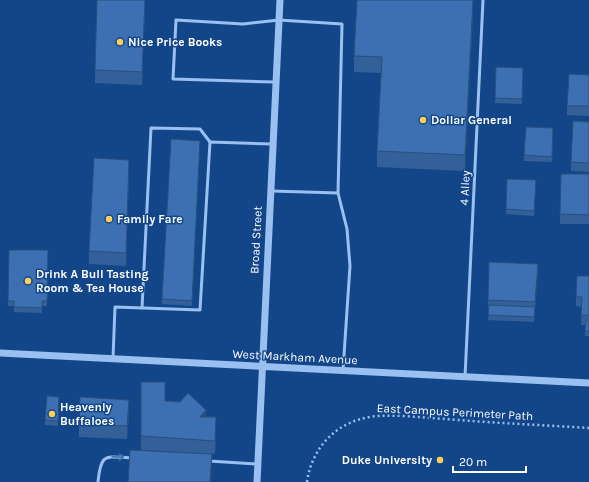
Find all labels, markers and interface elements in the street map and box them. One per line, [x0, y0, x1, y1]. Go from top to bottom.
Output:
place label: Nice Price Books [128, 35, 222, 49]
marker: Nice Price Books [115, 37, 125, 47]
place label: Dollar General [431, 113, 512, 127]
marker: Dollar General [418, 115, 428, 125]
street label: 4 Alley [457, 170, 473, 206]
street label: Broad Street [247, 205, 265, 274]
place label: Family Fare [117, 212, 183, 226]
marker: Family Fare [104, 214, 114, 224]
place label: Drink A Bull Tasting Room & Tea House [36, 267, 148, 295]
marker: Drink A Bull Tasting Room & Tea House [23, 276, 33, 286]
street label: West Markham Avenue [232, 347, 358, 367]
place label: Heavenly Buffaloes [60, 400, 114, 428]
street label: East Campus Perimeter Path [376, 401, 534, 423]
marker: Heavenly Buffaloes [47, 409, 57, 419]
scale bar [453, 448, 526, 474]
place label: Duke University [342, 453, 432, 467]
one-way arrow [111, 454, 124, 461]
marker: Duke University [435, 455, 445, 465]
text: 20 m [459, 455, 487, 469]

